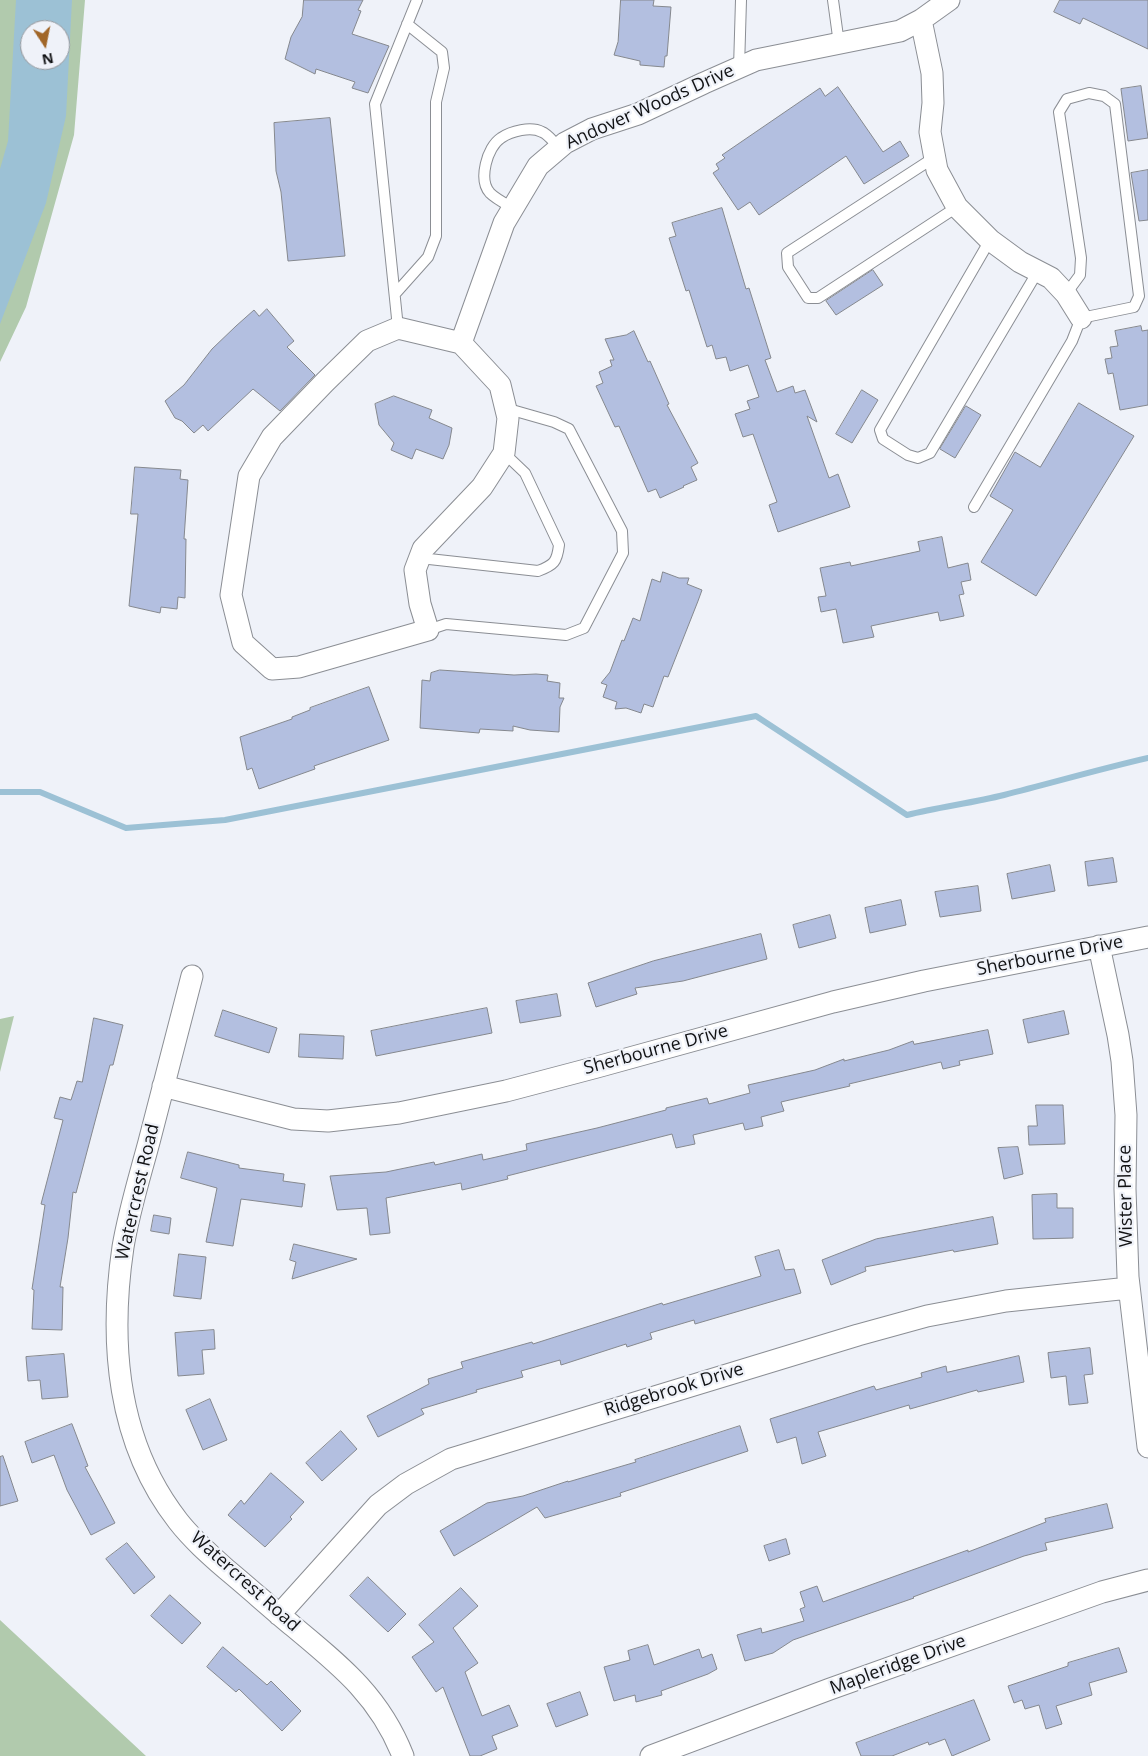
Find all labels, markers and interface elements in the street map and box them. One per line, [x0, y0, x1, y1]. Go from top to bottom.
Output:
north arrow [20, 20, 70, 70]
text: N [40, 49, 55, 70]
street label: Andover Woods Drive [562, 60, 738, 154]
street label: Sherbourne Drive [975, 931, 1125, 981]
street label: Sherbourne Drive [581, 1020, 731, 1080]
street label: Watercrest Road [112, 1122, 164, 1262]
street label: Wister Place [1114, 1145, 1138, 1247]
street label: Ridgebrook Drive [602, 1359, 746, 1421]
street label: Watercrest Road [186, 1527, 304, 1637]
street label: Mapleridge Drive [827, 1630, 969, 1700]

